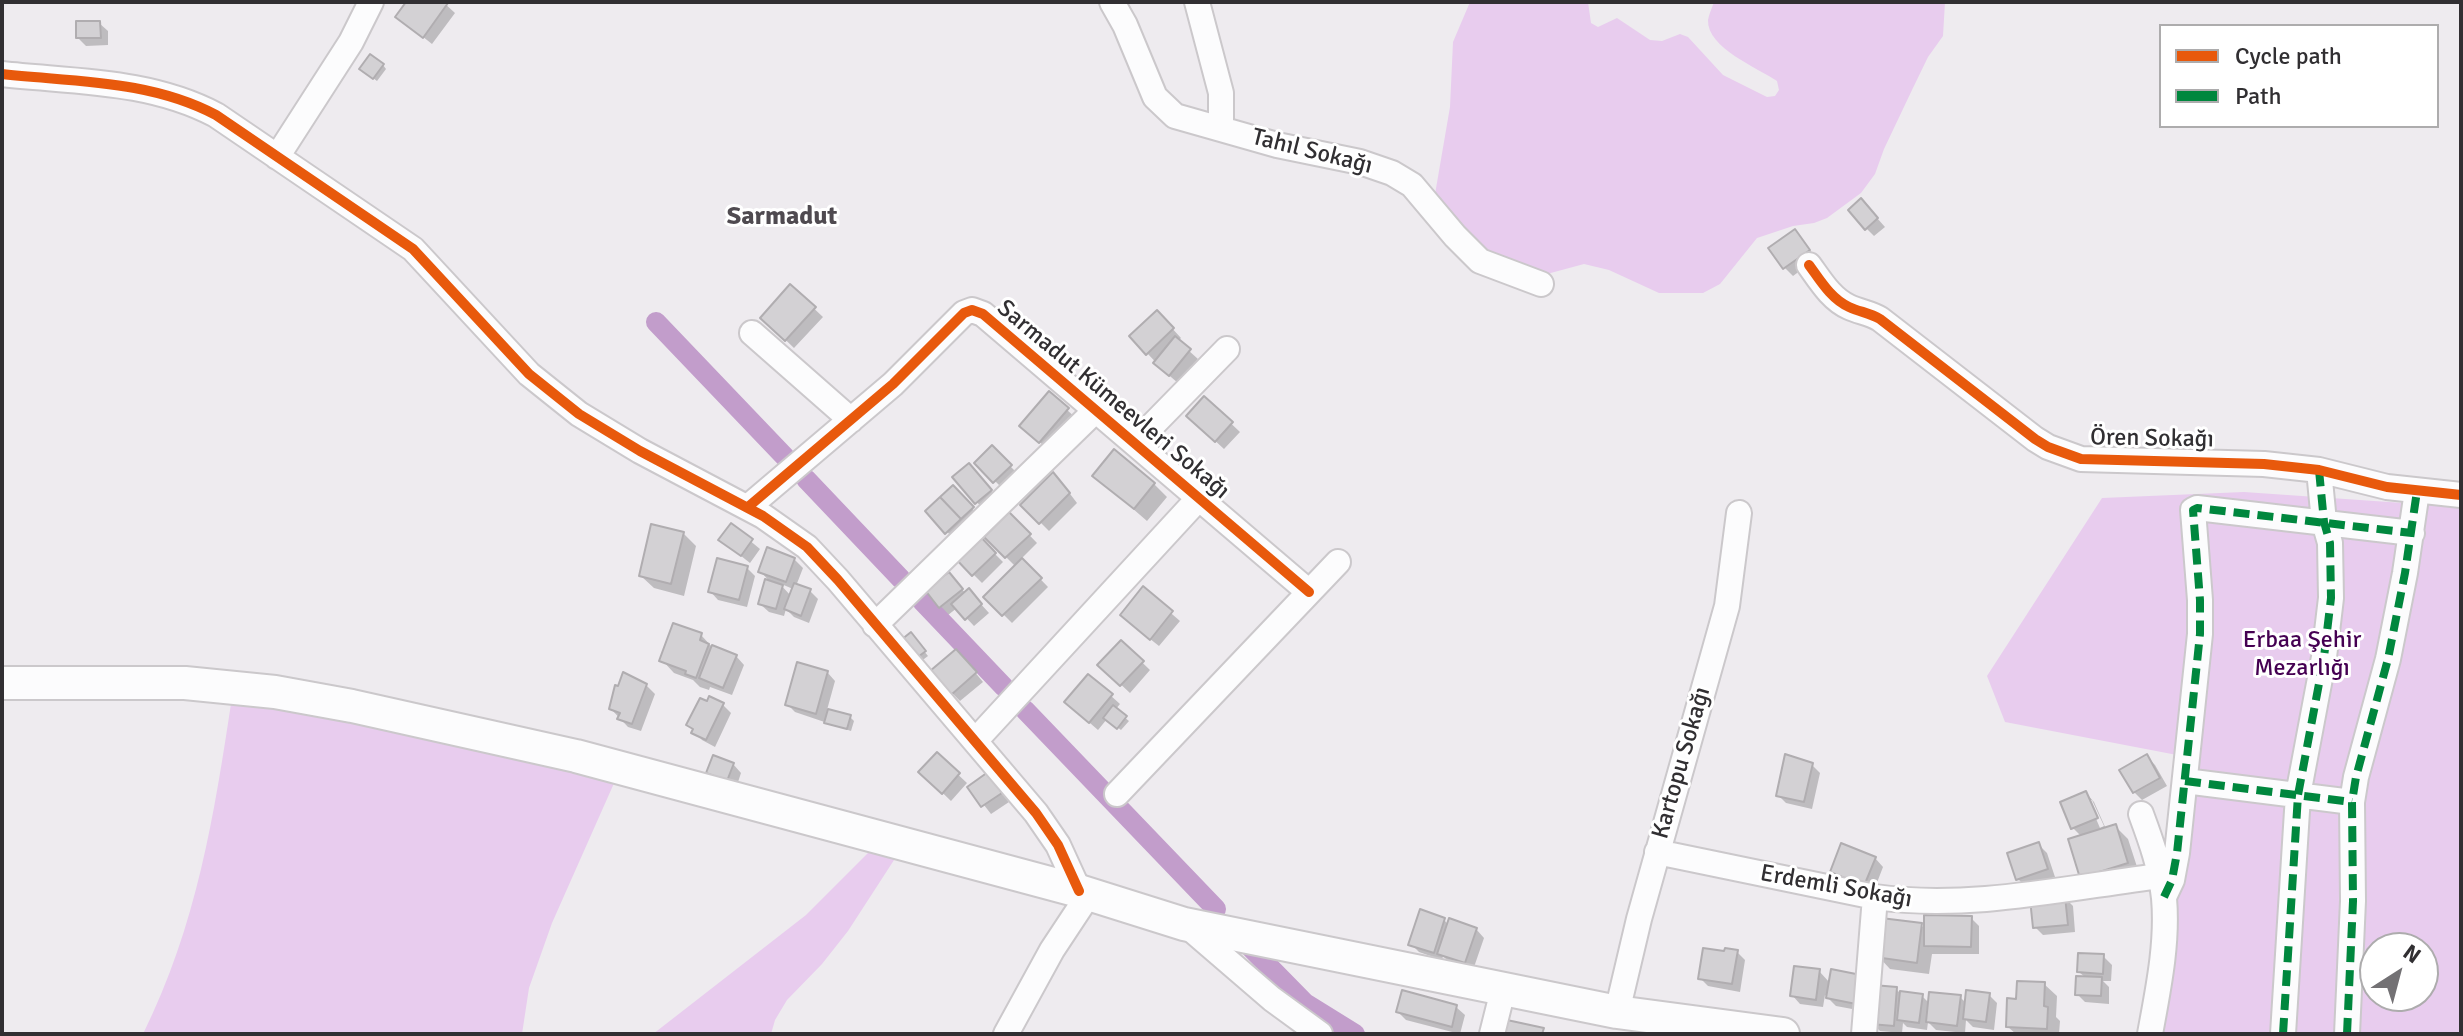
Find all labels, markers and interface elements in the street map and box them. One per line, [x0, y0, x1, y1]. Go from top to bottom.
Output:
legend [2159, 24, 2439, 128]
text: Cycle path [2235, 41, 2342, 71]
text: Path [2235, 81, 2281, 111]
street label: Tahıl Sokağı [1249, 123, 1375, 181]
district label: Sarmadut [727, 201, 837, 233]
street label: Sarmadut Kümeevleri Sokağı [991, 294, 1235, 506]
street label: Ören Sokağı [2090, 424, 2214, 454]
park label: Erbaa Şehir Mezarlığı [2243, 627, 2361, 683]
street label: Kartopu Sokağı [1647, 684, 1717, 842]
street label: Erdemli Sokağı [1758, 859, 1914, 915]
north arrow [2359, 932, 2439, 1012]
text: N [2398, 938, 2426, 969]

